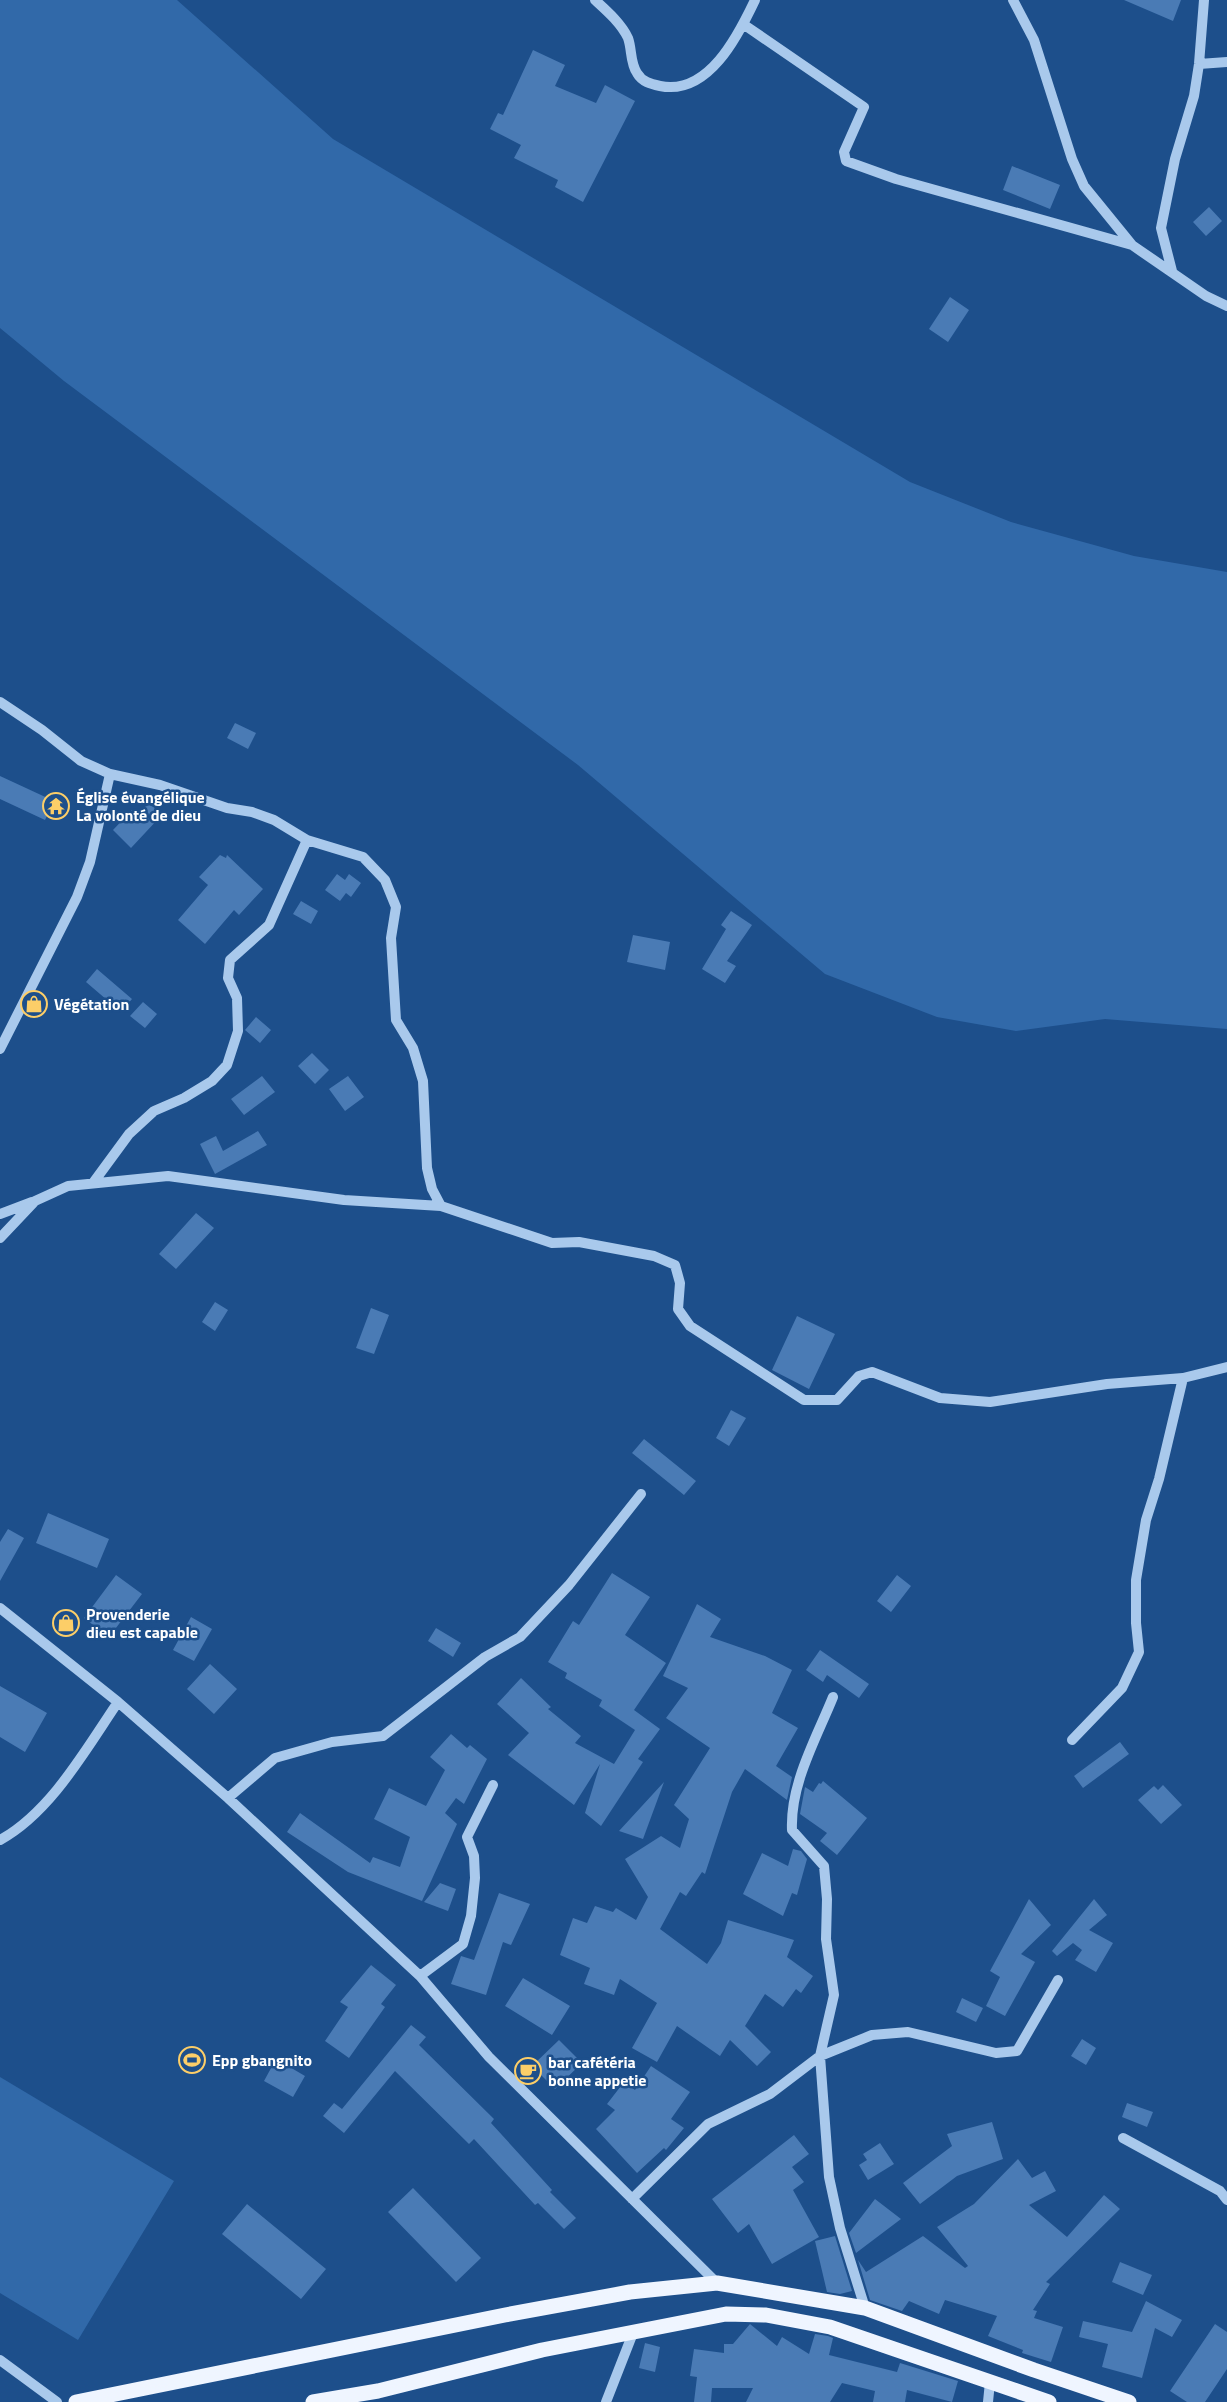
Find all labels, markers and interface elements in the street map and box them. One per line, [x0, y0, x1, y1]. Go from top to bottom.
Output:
place label: Église évangélique La volonté de dieu [76, 785, 205, 827]
temple icon: Église évangélique La volonté de dieu [41, 791, 71, 821]
shop icon: Végétation [19, 989, 49, 1019]
place label: Végétation [54, 992, 129, 1016]
place label: Provenderie dieu est capable [86, 1602, 198, 1644]
shop icon: Provenderie dieu est capable [51, 1608, 81, 1638]
sports icon: Epp gbangnito [177, 2045, 207, 2075]
place label: Epp gbangnito [212, 2048, 312, 2072]
place label: bar cafétéria bonne appetie [548, 2050, 646, 2092]
cafe icon: bar cafétéria bonne appetie [513, 2056, 543, 2086]

